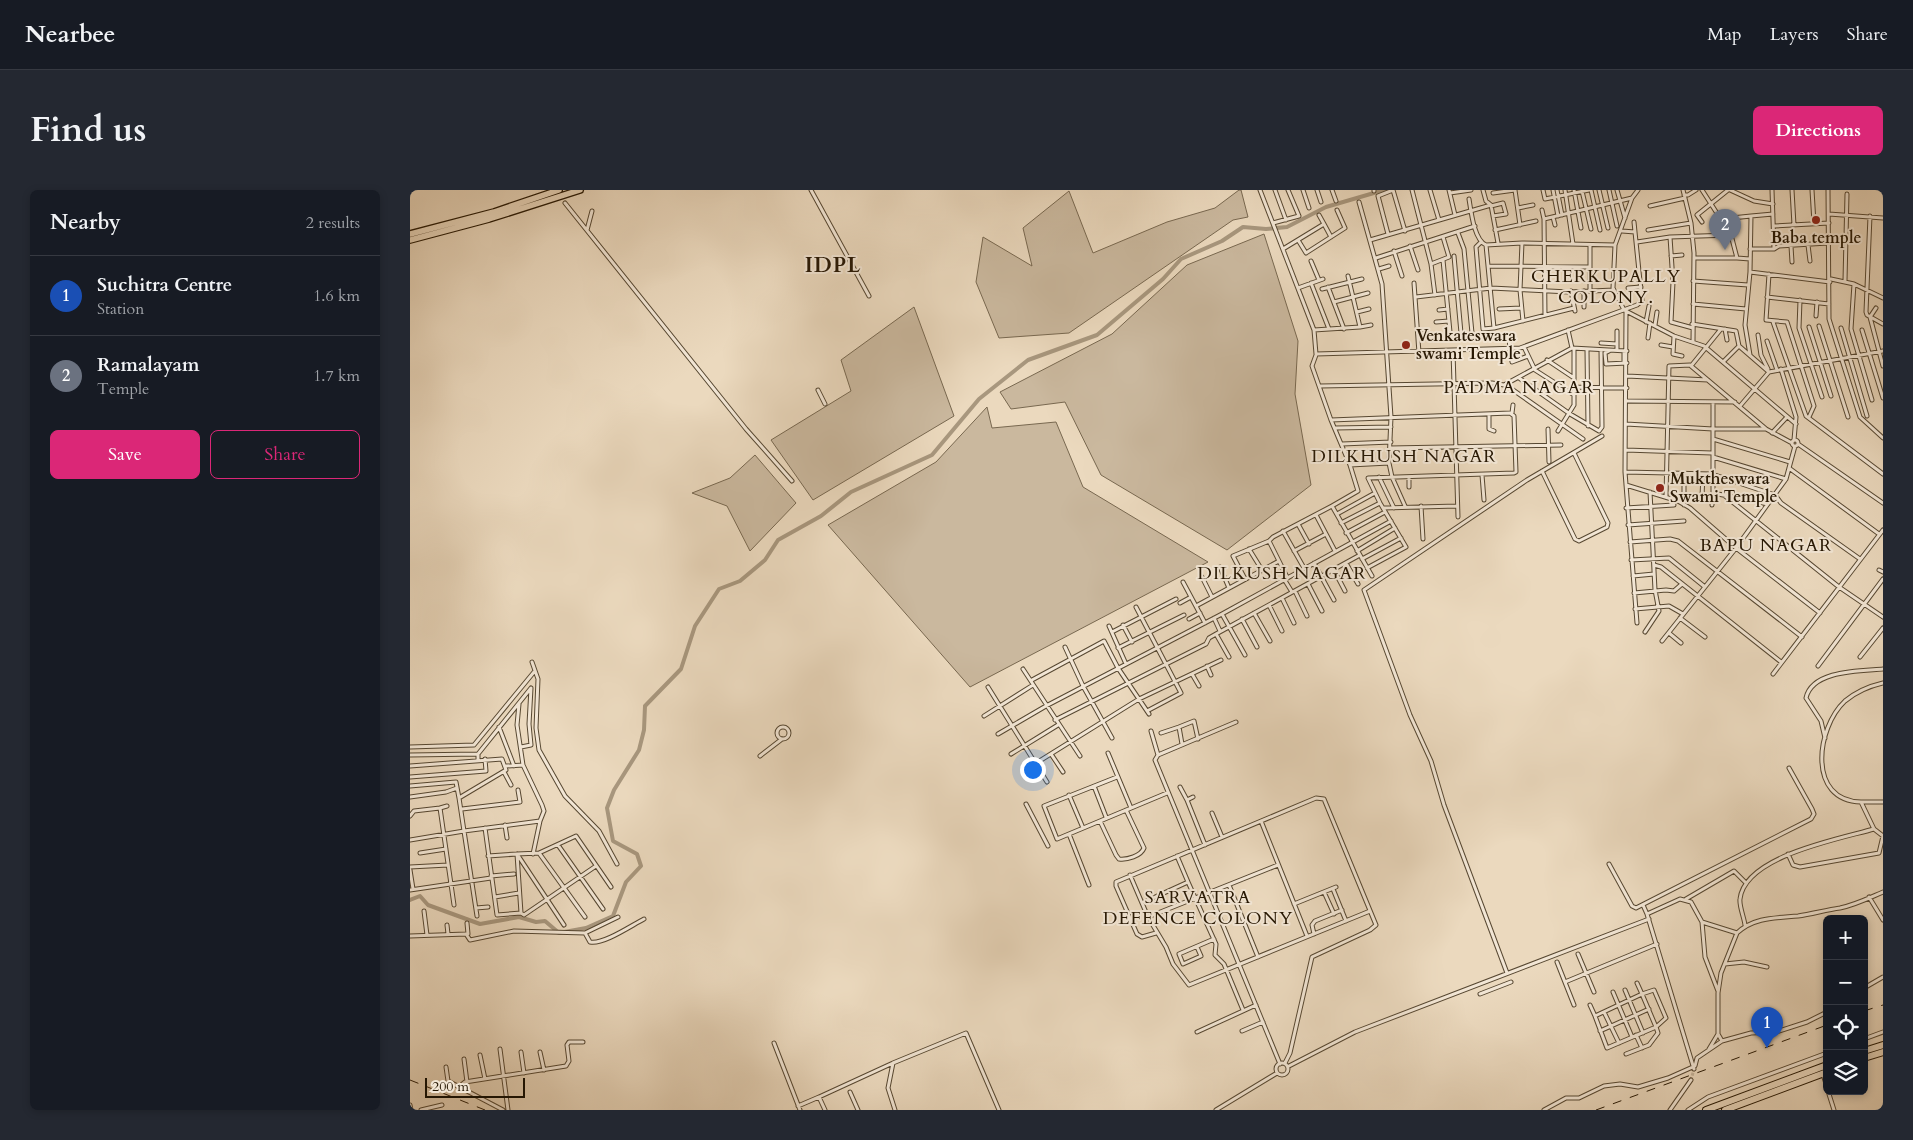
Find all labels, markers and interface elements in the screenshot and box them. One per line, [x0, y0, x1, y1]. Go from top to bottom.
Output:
text: Nearbee [25, 18, 115, 51]
text: Map [1707, 22, 1742, 47]
text: Layers [1770, 22, 1819, 47]
text: Share [1847, 22, 1888, 47]
text: Find us [30, 106, 146, 154]
button: Directions [1753, 106, 1883, 155]
text: Nearby [50, 208, 121, 237]
pin: 2 [1709, 209, 1741, 250]
text: 2 results [306, 212, 360, 234]
marker: Baba temple [1810, 214, 1822, 226]
place label: Baba temple [1771, 227, 1862, 249]
district label: IDPL [805, 251, 861, 280]
district label: CHERKUPALLY COLONY. [1531, 264, 1681, 310]
text: Suchitra Centre [97, 272, 232, 298]
text: 1 [62, 285, 70, 307]
text: 1.6 km [313, 285, 360, 307]
text: Station [97, 298, 144, 320]
place label: Venkateswara swami Temple [1416, 325, 1521, 365]
marker: Venkateswara swami Temple [1400, 339, 1412, 351]
text: Ramalayam [97, 352, 199, 378]
text: 2 [62, 365, 70, 387]
text: 1.7 km [313, 365, 360, 387]
district label: PADMA NAGAR [1443, 375, 1595, 400]
text: Temple [97, 378, 149, 400]
button: Save [50, 430, 200, 479]
button: Share [210, 430, 360, 479]
district label: DILKHUSH NAGAR [1311, 444, 1497, 469]
place label: Muktheswara Swami Temple [1670, 468, 1778, 508]
marker: Muktheswara Swami Temple [1654, 482, 1666, 494]
district label: BAPU NAGAR [1700, 533, 1832, 558]
district label: DILKUSH NAGAR [1197, 561, 1367, 586]
your location [1020, 757, 1046, 783]
district label: SARVATRA DEFENCE COLONY [1103, 885, 1293, 931]
map controls [1823, 915, 1868, 1095]
button: + [1823, 915, 1868, 960]
button: − [1823, 960, 1868, 1005]
button: locate [1823, 1005, 1868, 1050]
pin: 1 [1751, 1007, 1783, 1048]
button: layers [1823, 1050, 1868, 1095]
scale bar [425, 1075, 525, 1098]
text: 200 m [432, 1077, 469, 1096]

